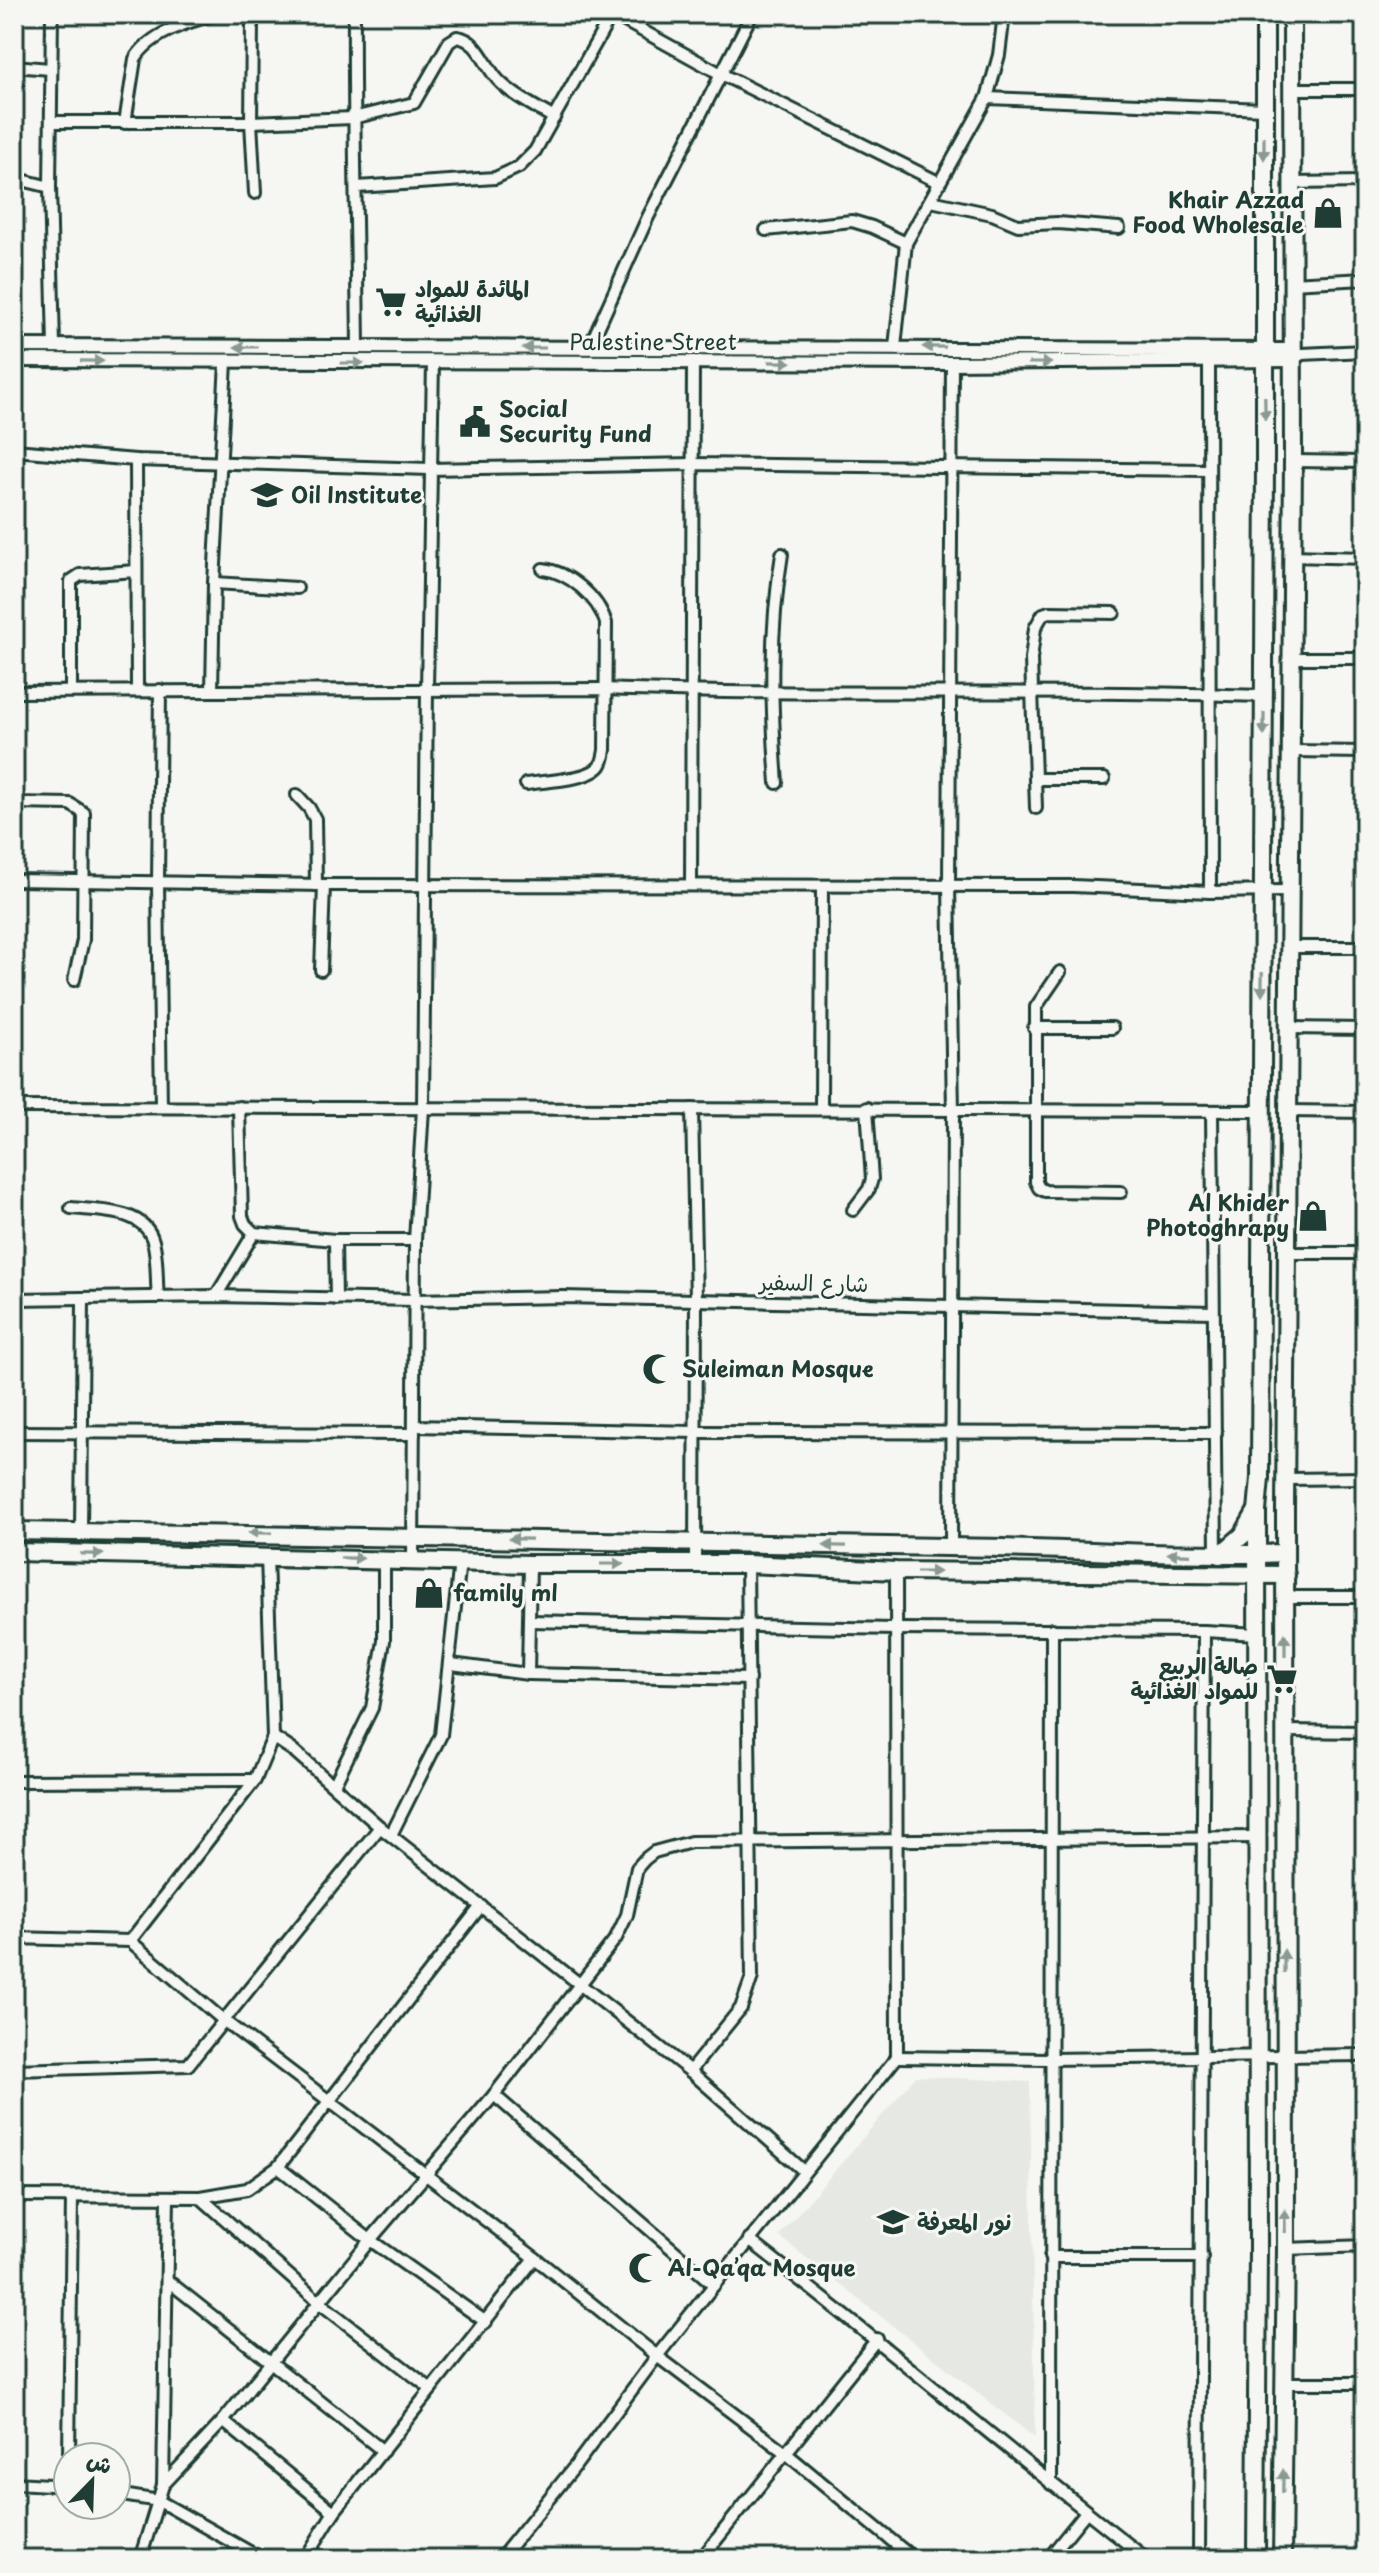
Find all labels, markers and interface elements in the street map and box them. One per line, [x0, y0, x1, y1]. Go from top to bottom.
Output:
one-way arrow [1258, 136, 1270, 161]
place label: Khair Azzad Food Wholesale [1132, 182, 1305, 240]
shop icon: Khair Azzad Food Wholesale [1311, 196, 1345, 230]
place label: المائدة للمواد الغذائية [415, 271, 529, 329]
supermarket icon: المائدة للمواد الغذائية [374, 285, 408, 319]
street label: Palestine Street [569, 324, 737, 357]
one-way arrow [233, 341, 258, 353]
one-way arrow [921, 341, 946, 353]
one-way arrow [521, 342, 546, 354]
one-way arrow [80, 355, 105, 367]
one-way arrow [768, 356, 793, 368]
one-way arrow [1028, 356, 1053, 369]
one-way arrow [340, 357, 365, 369]
place label: Social Security Fund [499, 391, 652, 449]
one-way arrow [1259, 396, 1271, 421]
public building icon: Social Security Fund [458, 405, 492, 439]
place label: Oil Institute [291, 477, 422, 510]
school or university icon: Oil Institute [250, 478, 284, 512]
one-way arrow [1258, 712, 1270, 737]
one-way arrow [1255, 972, 1268, 997]
place label: Al Khider Photoghrapy [1146, 1185, 1290, 1243]
shop icon: Al Khider Photoghrapy [1296, 1199, 1330, 1233]
street label: شارع السفير [757, 1264, 869, 1300]
place label: Suleiman Mosque [682, 1351, 874, 1384]
mosque icon: Suleiman Mosque [641, 1352, 675, 1386]
one-way arrow [247, 1527, 272, 1539]
one-way arrow [507, 1533, 532, 1546]
one-way arrow [822, 1540, 847, 1552]
one-way arrow [80, 1548, 105, 1560]
one-way arrow [1166, 1548, 1191, 1561]
one-way arrow [340, 1552, 365, 1565]
one-way arrow [600, 1558, 625, 1570]
one-way arrow [916, 1565, 941, 1578]
place label: family ml [453, 1575, 558, 1608]
shop icon: family ml [412, 1576, 446, 1610]
one-way arrow [1279, 1632, 1291, 1657]
place label: صالة الربيع للمواد الغذائية [1131, 1648, 1258, 1706]
supermarket icon: صالة الربيع للمواد الغذائية [1265, 1662, 1299, 1696]
one-way arrow [1278, 1948, 1290, 1973]
place label: نور المعرفة [917, 2204, 1011, 2237]
school or university icon: نور المعرفة [876, 2205, 910, 2239]
one-way arrow [1279, 2208, 1291, 2233]
place label: Al-Qa’qa Mosque [668, 2250, 856, 2283]
mosque icon: Al-Qa’qa Mosque [627, 2251, 661, 2285]
north arrow [52, 2441, 132, 2521]
text: ش [83, 2441, 118, 2481]
one-way arrow [1277, 2468, 1289, 2493]

